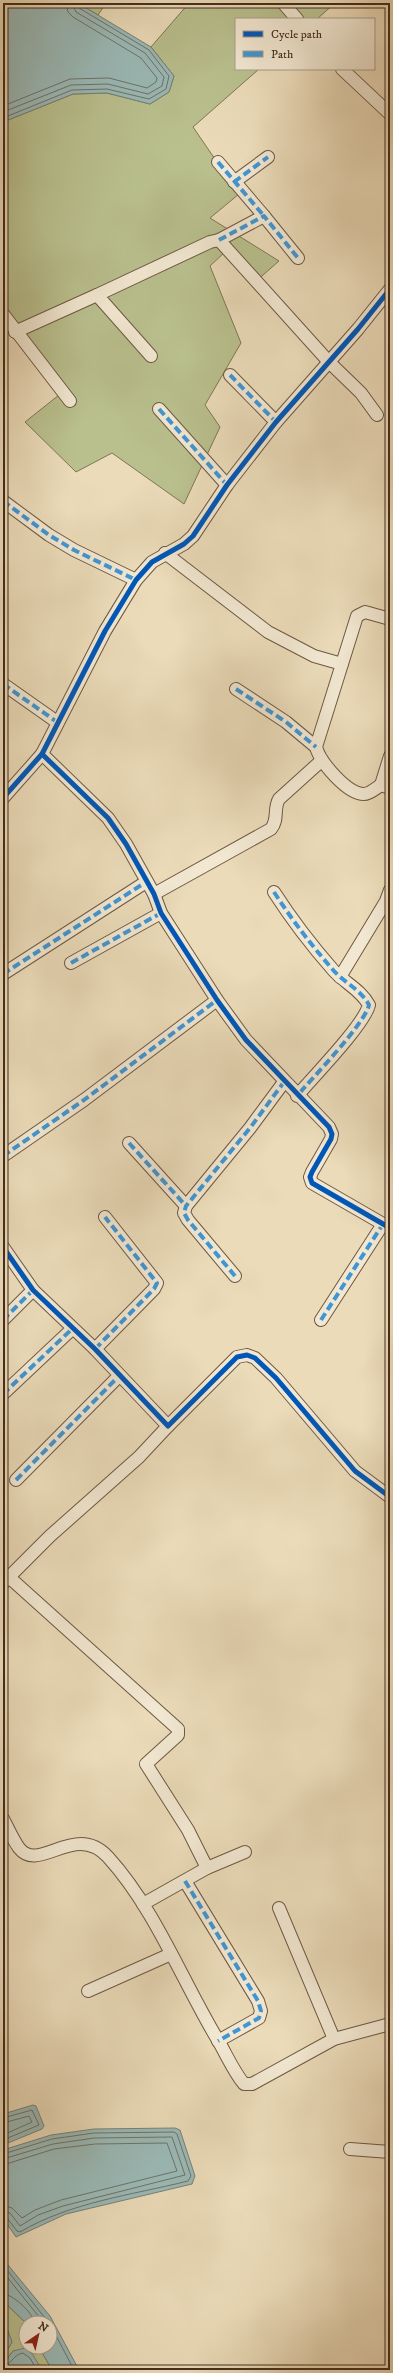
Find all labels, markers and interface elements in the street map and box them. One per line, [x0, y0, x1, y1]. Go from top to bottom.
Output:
legend [235, 18, 375, 70]
text: Cycle path [271, 27, 323, 42]
text: Path [271, 47, 294, 62]
north arrow [18, 2315, 58, 2355]
text: N [35, 2319, 51, 2336]

